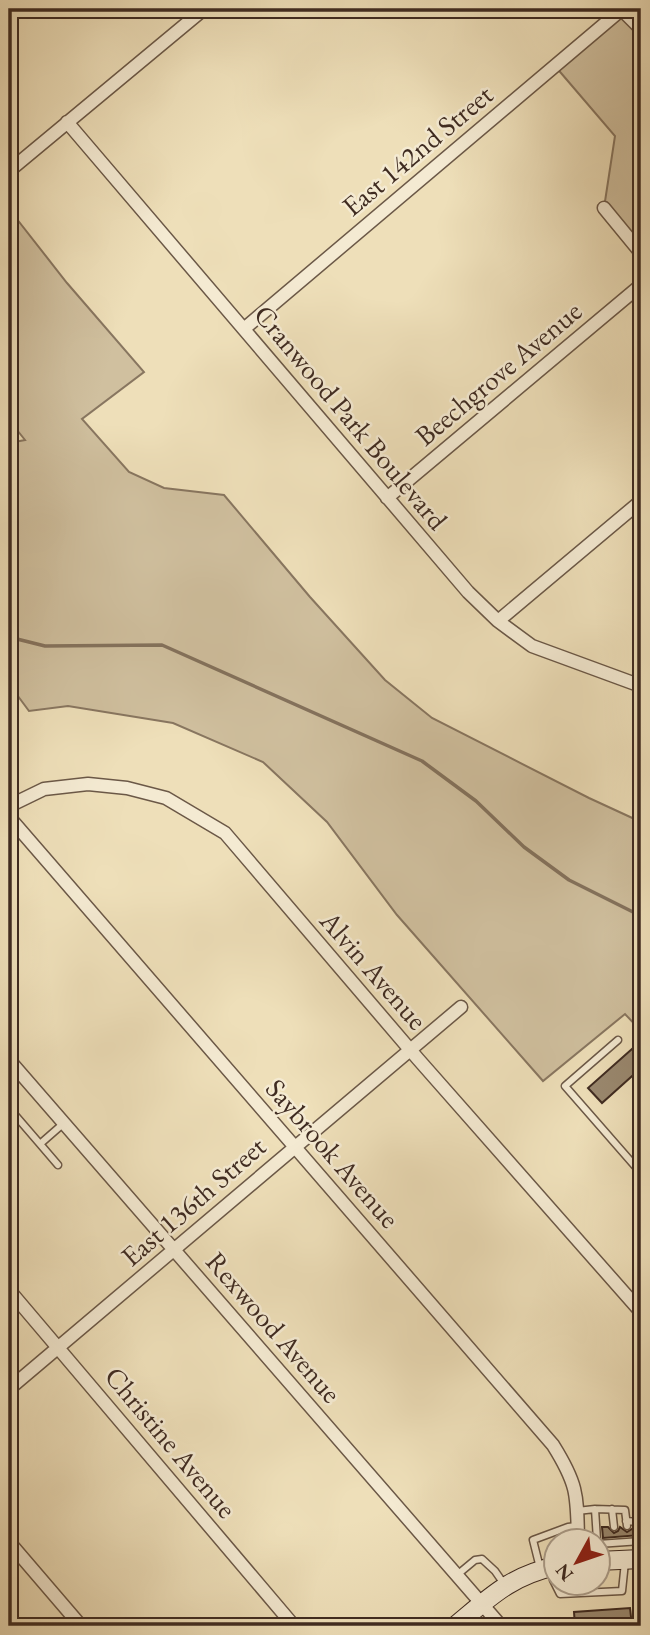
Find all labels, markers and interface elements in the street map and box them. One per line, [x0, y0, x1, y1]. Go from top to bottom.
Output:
street label: East 142nd Street [334, 76, 500, 224]
street label: Beechgrove Avenue [407, 293, 589, 453]
street label: Cranwood Park Boulevard [246, 297, 456, 538]
street label: Alvin Avenue [312, 902, 436, 1037]
street label: Saybrook Avenue [258, 1071, 408, 1235]
street label: East 136th Street [113, 1128, 273, 1274]
street label: Rexwood Avenue [198, 1244, 350, 1410]
street label: Christine Avenue [97, 1359, 245, 1525]
north arrow [542, 1526, 612, 1596]
text: N [549, 1558, 579, 1587]

